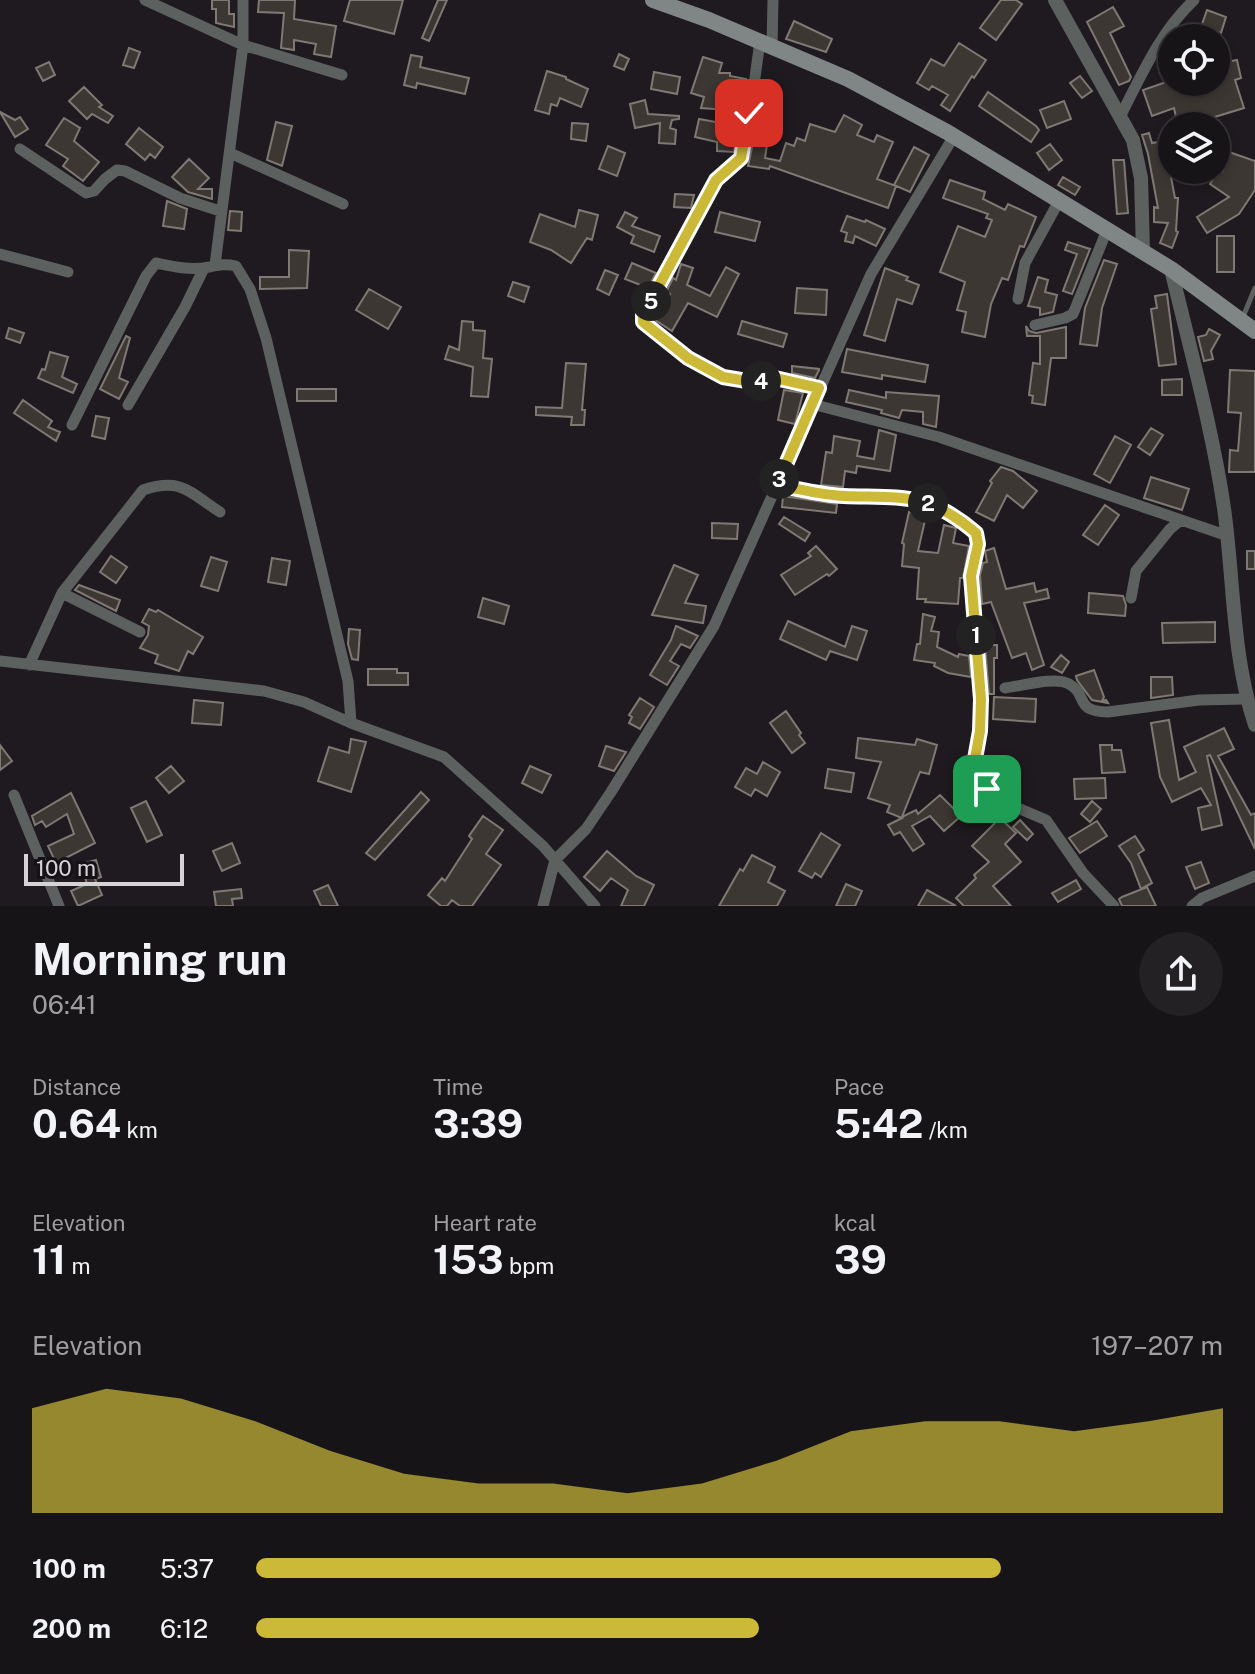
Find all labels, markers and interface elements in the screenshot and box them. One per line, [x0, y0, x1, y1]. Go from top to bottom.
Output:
map controls [1158, 24, 1230, 184]
button: locate [1158, 24, 1230, 96]
pin [715, 79, 783, 147]
icon: check [727, 91, 771, 135]
button: layers [1158, 112, 1230, 184]
pin: 5 [631, 281, 671, 321]
text: 5 [644, 288, 658, 314]
pin: 4 [741, 361, 781, 401]
text: 4 [754, 368, 768, 394]
pin: 3 [759, 459, 799, 499]
text: 3 [772, 466, 786, 492]
pin: 2 [908, 483, 948, 523]
text: 2 [921, 490, 935, 516]
pin: 1 [956, 615, 996, 655]
text: 1 [971, 622, 981, 648]
pin [953, 755, 1021, 823]
icon: arrive [965, 767, 1009, 811]
scale bar [24, 850, 184, 886]
text: 100 m [36, 855, 96, 881]
button: share [1139, 932, 1223, 1016]
text: Morning run [32, 933, 287, 985]
text: 06:41 [32, 989, 97, 1020]
text: Distance [32, 1074, 121, 1100]
text: Time [433, 1074, 483, 1100]
text: Pace [834, 1074, 884, 1100]
text: 0.64 [32, 1100, 121, 1147]
text: 3:39 [433, 1100, 523, 1147]
text: 5:42 [834, 1100, 923, 1147]
text: km [121, 1117, 158, 1143]
text: /km [923, 1117, 968, 1143]
text: Elevation [32, 1210, 125, 1236]
text: Heart rate [433, 1210, 537, 1236]
text: kcal [834, 1210, 876, 1236]
text: 11 [32, 1236, 66, 1283]
text: 153 [433, 1236, 504, 1283]
text: 39 [834, 1236, 887, 1283]
text: m [66, 1253, 91, 1279]
text: bpm [504, 1253, 554, 1279]
text: Elevation [32, 1330, 142, 1361]
text: 197–207 m [1091, 1330, 1223, 1361]
text: 100 m [32, 1553, 106, 1584]
text: 5:37 [160, 1553, 214, 1584]
text: 200 m [32, 1613, 111, 1644]
text: 6:12 [160, 1613, 208, 1644]

